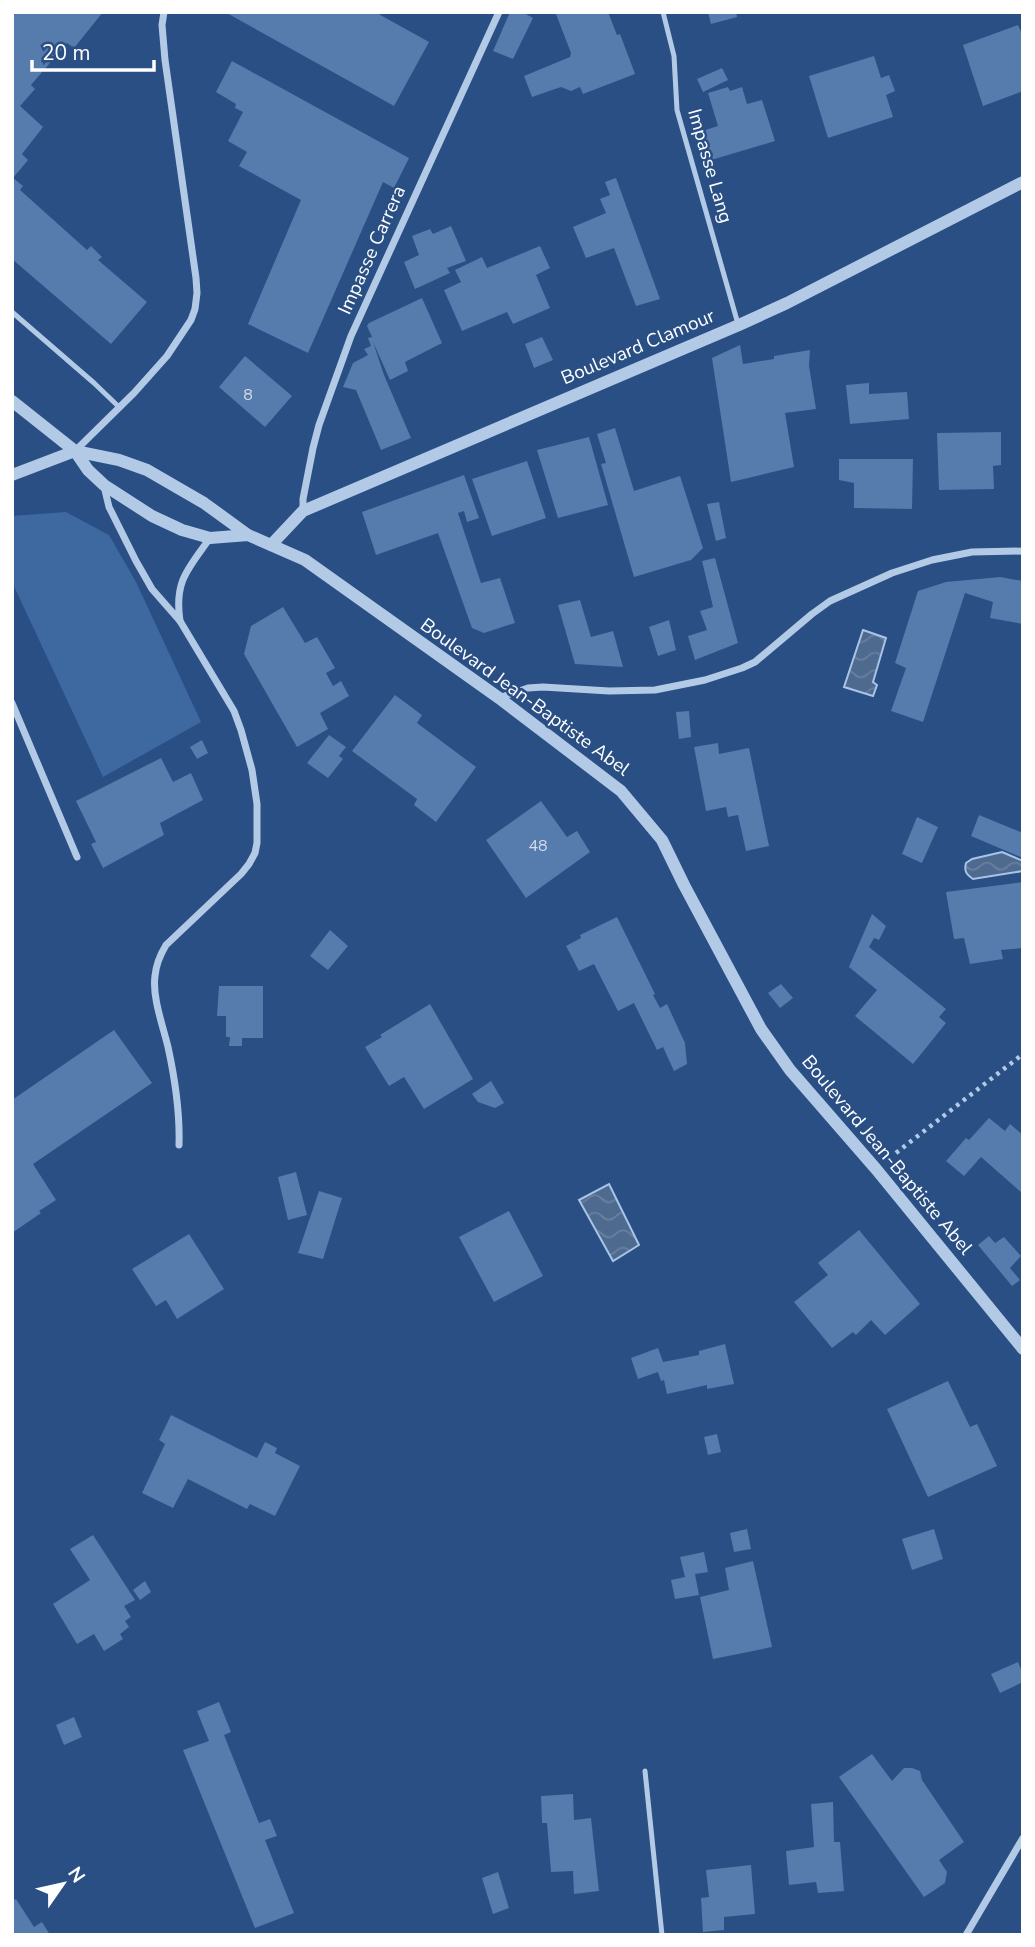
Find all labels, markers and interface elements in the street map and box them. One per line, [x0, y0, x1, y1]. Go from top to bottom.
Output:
scale bar [32, 28, 154, 72]
text: 20 m [42, 39, 91, 67]
street label: Impasse Lang [681, 106, 739, 226]
street label: Impasse Carrera [332, 181, 412, 319]
street label: Boulevard Clamour [557, 303, 719, 391]
house number: 8 [243, 384, 253, 406]
street label: Boulevard Jean-Baptiste Abel [415, 612, 635, 782]
house number: 48 [528, 835, 548, 857]
street label: Boulevard Jean-Baptiste Abel [796, 1050, 979, 1261]
north arrow [28, 1849, 98, 1919]
text: N [62, 1862, 91, 1888]

